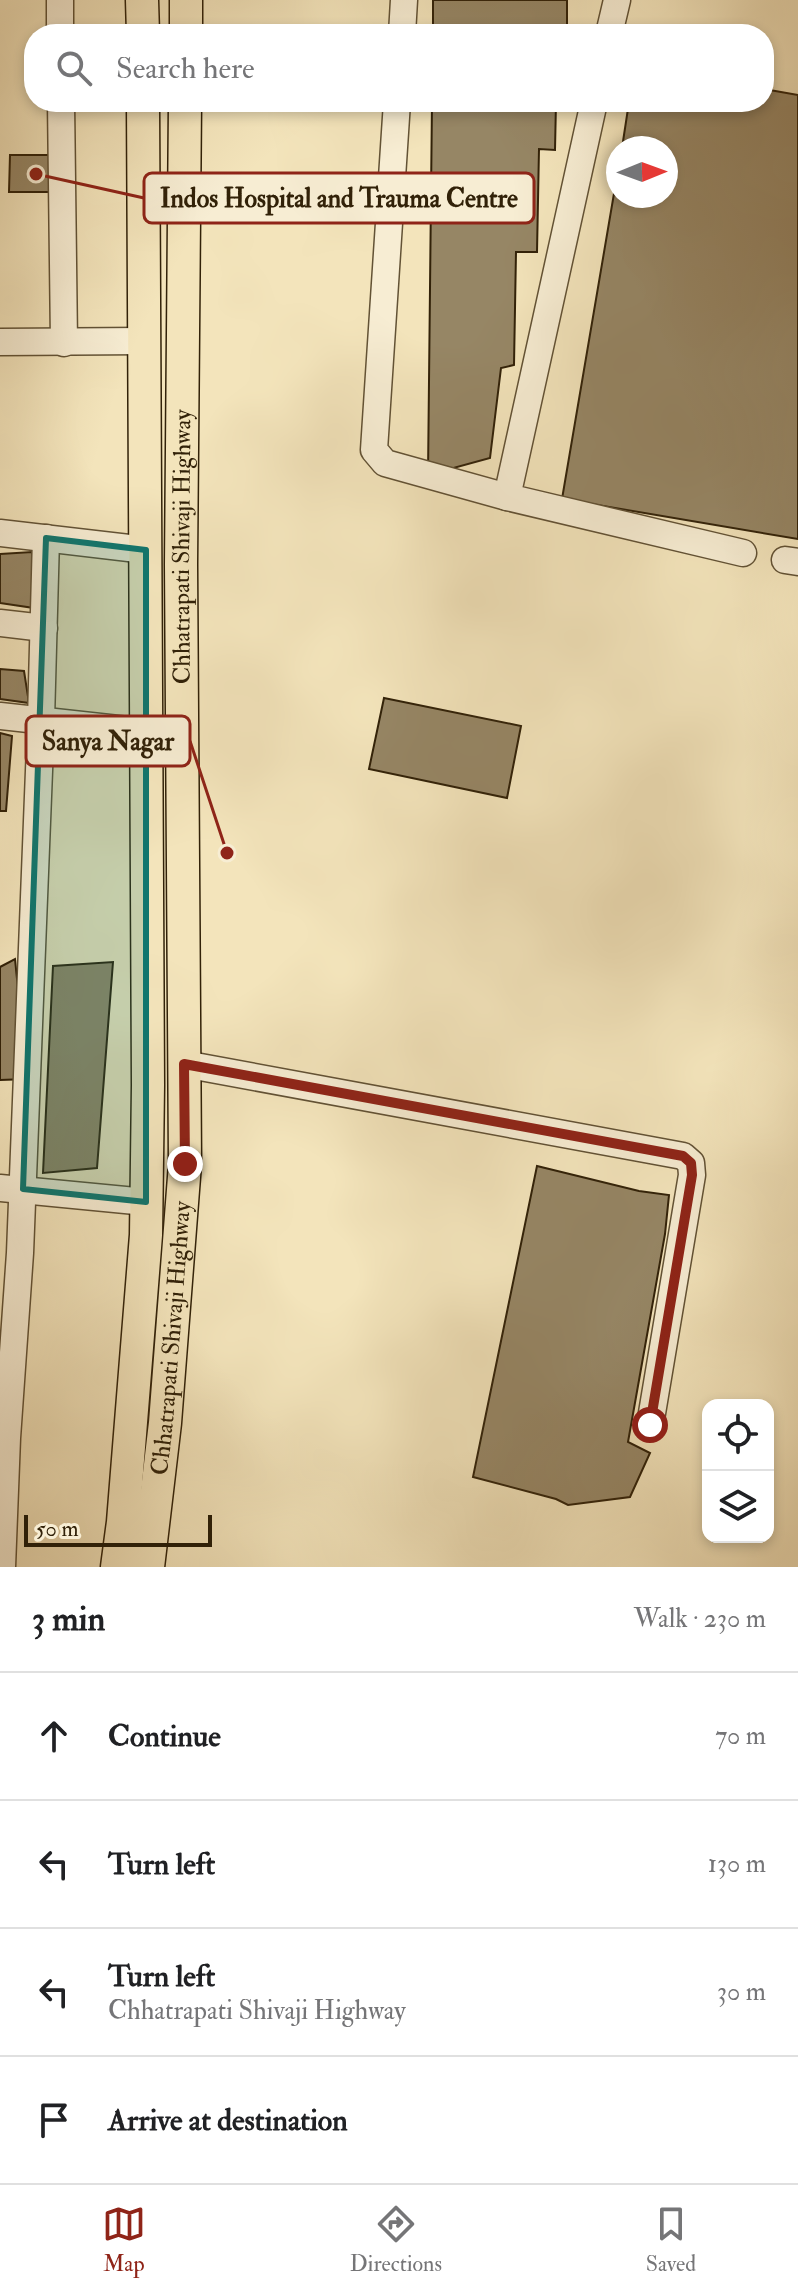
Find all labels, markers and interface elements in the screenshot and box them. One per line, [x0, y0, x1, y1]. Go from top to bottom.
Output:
search box [24, 24, 774, 112]
icon: search [52, 46, 96, 90]
text: Search here [116, 50, 255, 87]
north arrow [606, 136, 678, 208]
callout: Indos Hospital and Trauma Centre [144, 173, 534, 223]
text: Indos Hospital and Trauma Centre [160, 183, 518, 216]
street label: Chhatrapati Shivaji Highway [165, 409, 198, 684]
callout: Sanya Nagar [26, 716, 190, 766]
text: Sanya Nagar [42, 726, 174, 759]
route end [167, 1146, 203, 1182]
street label: Chhatrapati Shivaji Highway [143, 1200, 198, 1477]
map controls [702, 1399, 774, 1543]
button: locate [702, 1399, 774, 1471]
route start [632, 1407, 668, 1443]
button: layers [702, 1471, 774, 1543]
scale bar [24, 1511, 212, 1547]
text: 50 m [36, 1515, 78, 1543]
text: 3 min [32, 1598, 105, 1641]
text: Walk · 230 m [634, 1603, 766, 1635]
icon: ahead [32, 1714, 76, 1758]
text: Continue [108, 1718, 221, 1755]
text: 70 m [715, 1720, 766, 1752]
icon: left [32, 1842, 76, 1886]
text: Turn left [108, 1846, 215, 1883]
text: 130 m [708, 1848, 766, 1880]
text: Turn left [108, 1958, 215, 1995]
icon: left [32, 1970, 76, 2014]
text: 30 m [717, 1976, 766, 2008]
text: Chhatrapati Shivaji Highway [108, 1995, 406, 2027]
icon: arrive [32, 2098, 76, 2142]
text: Arrive at destination [108, 2102, 348, 2139]
tab: Map [102, 2202, 146, 2278]
tab: Directions [350, 2202, 442, 2278]
tab: Saved [646, 2202, 696, 2278]

